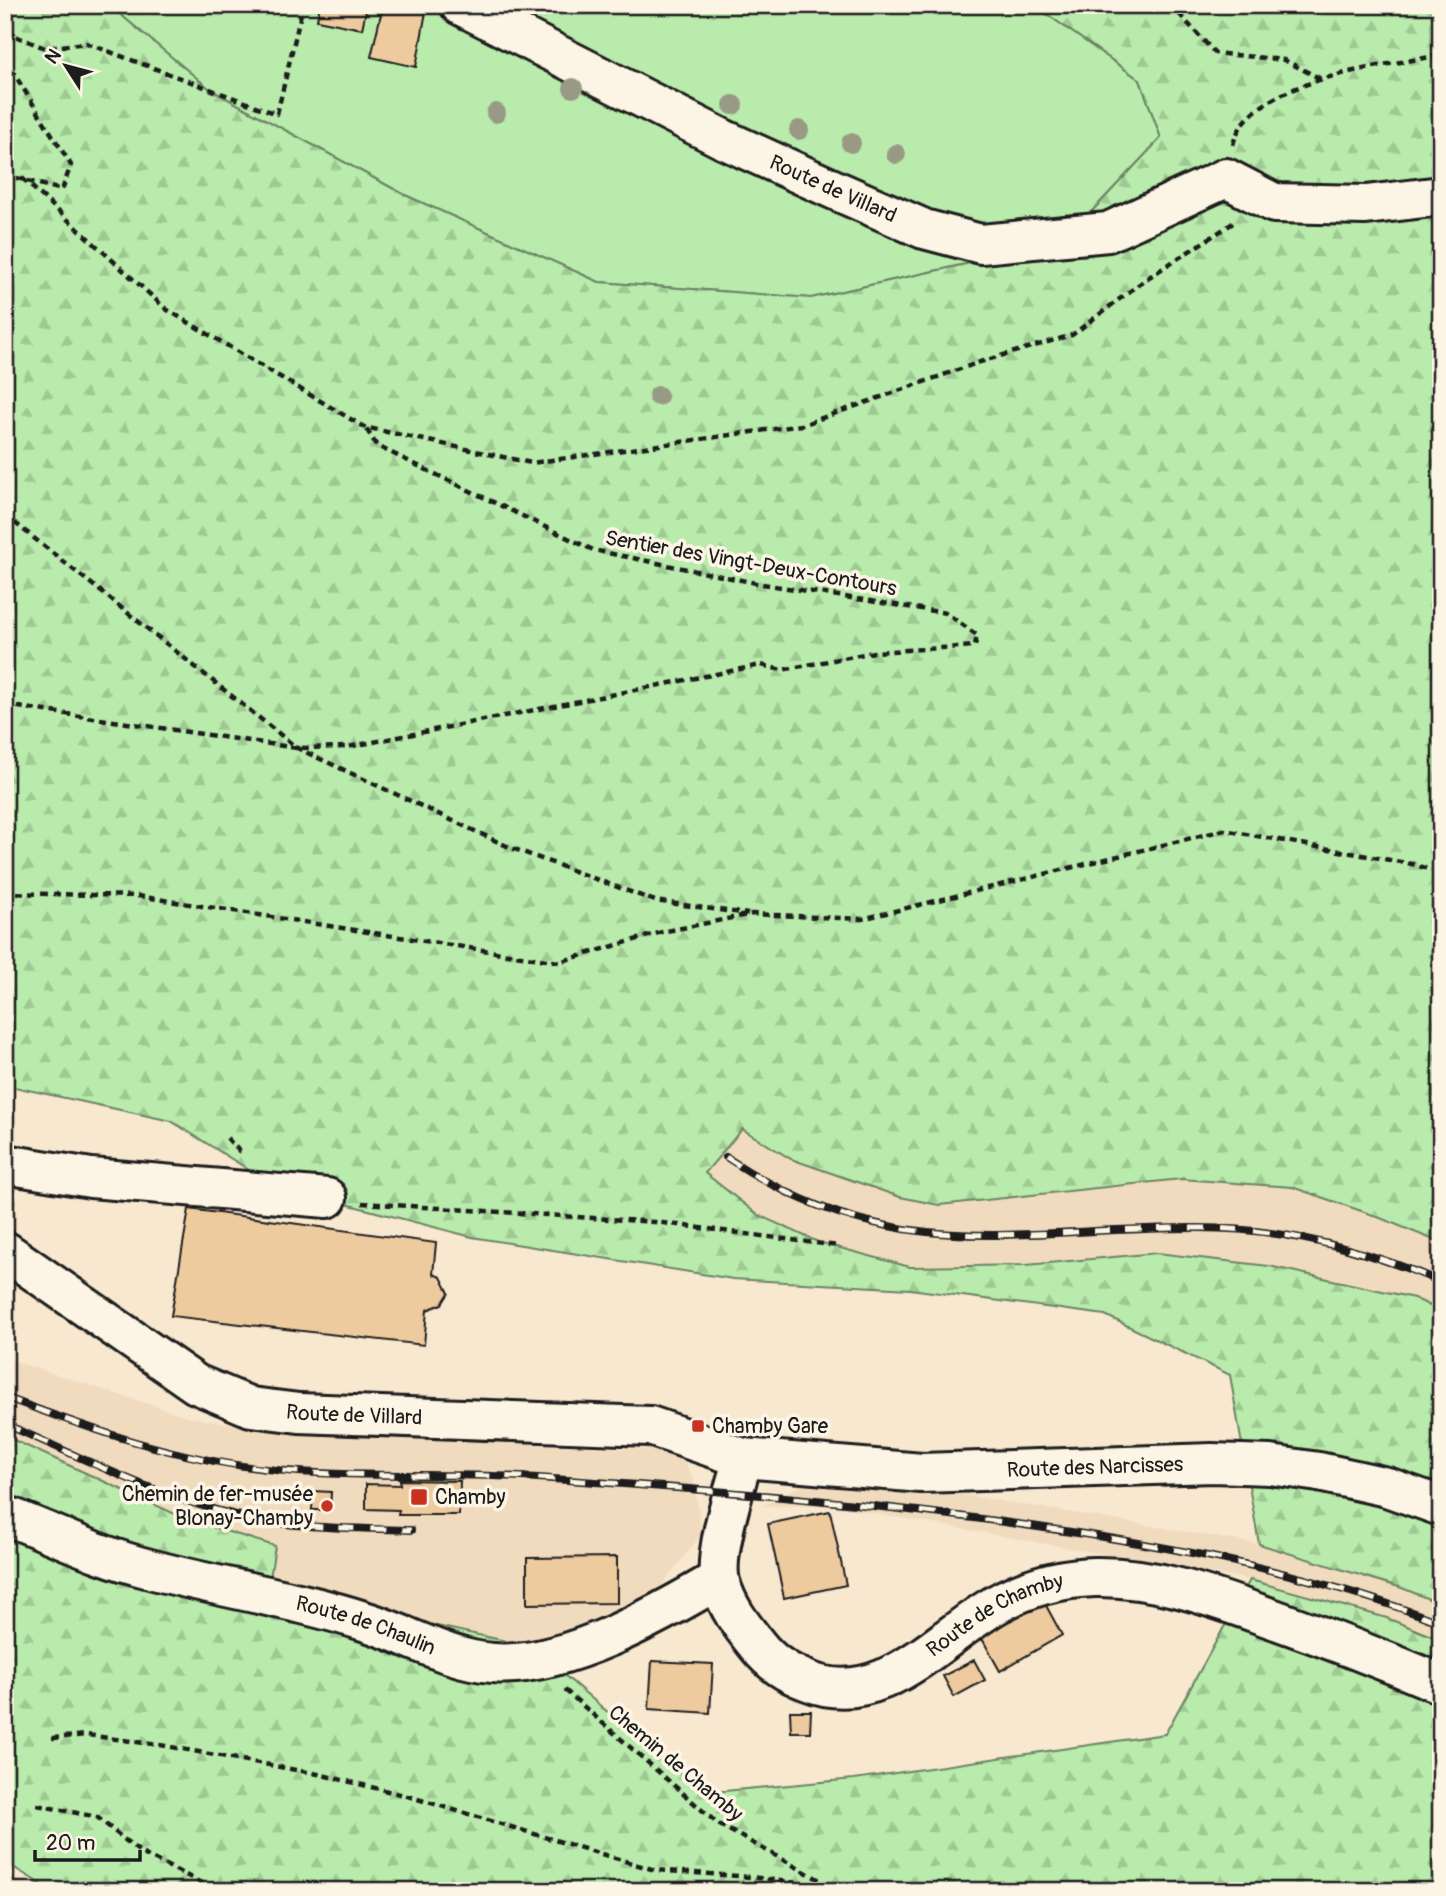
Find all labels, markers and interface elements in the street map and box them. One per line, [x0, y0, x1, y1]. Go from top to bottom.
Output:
north arrow [32, 32, 102, 102]
text: N [40, 44, 67, 69]
street label: Route de Villard [765, 149, 901, 229]
street label: Sentier des Vingt-Deux-Contours [603, 525, 899, 603]
street label: Route de Villard [284, 1399, 423, 1432]
place label: Chamby Gare [712, 1413, 829, 1440]
marker: Chamby Gare [690, 1418, 706, 1434]
street label: Route des Narcisses [1006, 1451, 1184, 1484]
place label: Chemin de fer-musée Blonay-Chamby [122, 1481, 314, 1532]
place label: Chamby [435, 1484, 506, 1511]
marker: Chamby [409, 1487, 429, 1507]
marker: Chemin de fer-musée Blonay-Chamby [319, 1498, 335, 1514]
street label: Route de Chamby [921, 1568, 1065, 1663]
street label: Route de Chaulin [293, 1590, 439, 1662]
street label: Chemin de Chamby [603, 1699, 749, 1828]
scale bar [35, 1819, 140, 1863]
text: 20 m [46, 1830, 95, 1857]

